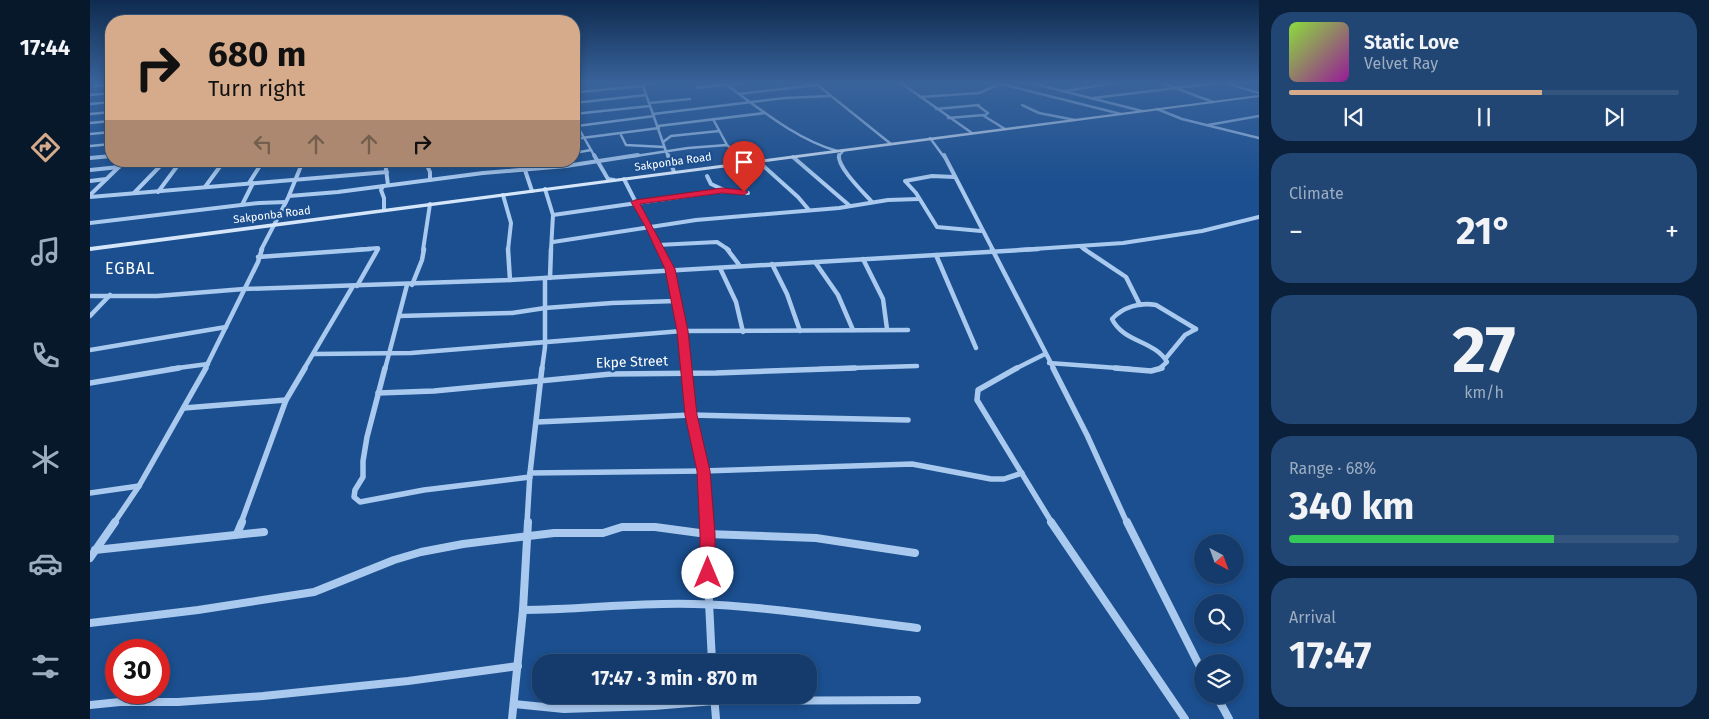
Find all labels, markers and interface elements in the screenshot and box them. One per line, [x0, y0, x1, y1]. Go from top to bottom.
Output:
text: Static Love [1364, 31, 1459, 54]
text: 680 m [208, 33, 306, 75]
text: 17:44 [20, 34, 70, 61]
icon: right [125, 35, 190, 100]
text: Velvet Ray [1364, 54, 1438, 73]
text: Turn right [208, 75, 305, 102]
icon: previous [1340, 103, 1368, 131]
icon: pause [1470, 103, 1498, 131]
icon: next [1600, 103, 1628, 131]
icon: directions [28, 130, 63, 165]
icon: left [249, 130, 277, 158]
icon: ahead [302, 130, 330, 158]
icon: ahead [355, 130, 383, 158]
icon: right [408, 130, 436, 158]
pin [723, 141, 765, 192]
icon: arrive [730, 148, 758, 176]
street label: Sakponba Road [634, 150, 712, 174]
text: Climate [1289, 184, 1344, 203]
street label: Sakponba Road [233, 204, 311, 226]
text: 21° [1456, 208, 1512, 254]
text: − [1289, 215, 1303, 248]
text: + [1665, 215, 1679, 248]
icon: music [28, 234, 63, 269]
district label: EGBAL [105, 259, 155, 278]
text: 27 [1452, 311, 1516, 389]
icon: phone [28, 338, 63, 373]
street label: Ekpe Street [596, 352, 669, 372]
text: km/h [1464, 383, 1504, 402]
icon: climate [28, 442, 63, 477]
text: Range · 68% [1289, 459, 1376, 478]
text: 340 km [1289, 483, 1414, 529]
north arrow [1194, 534, 1244, 584]
map controls [1194, 534, 1244, 704]
icon: car [28, 546, 63, 581]
position arrow [681, 546, 733, 598]
button: search [1194, 594, 1244, 644]
text: Arrival [1289, 608, 1336, 627]
text: 17:47 [1289, 632, 1372, 678]
speed limit sign: 30 [105, 639, 170, 704]
icon: filters [28, 649, 63, 684]
button: layers [1194, 654, 1244, 704]
text: 17:47 · 3 min · 870 m [591, 667, 758, 690]

